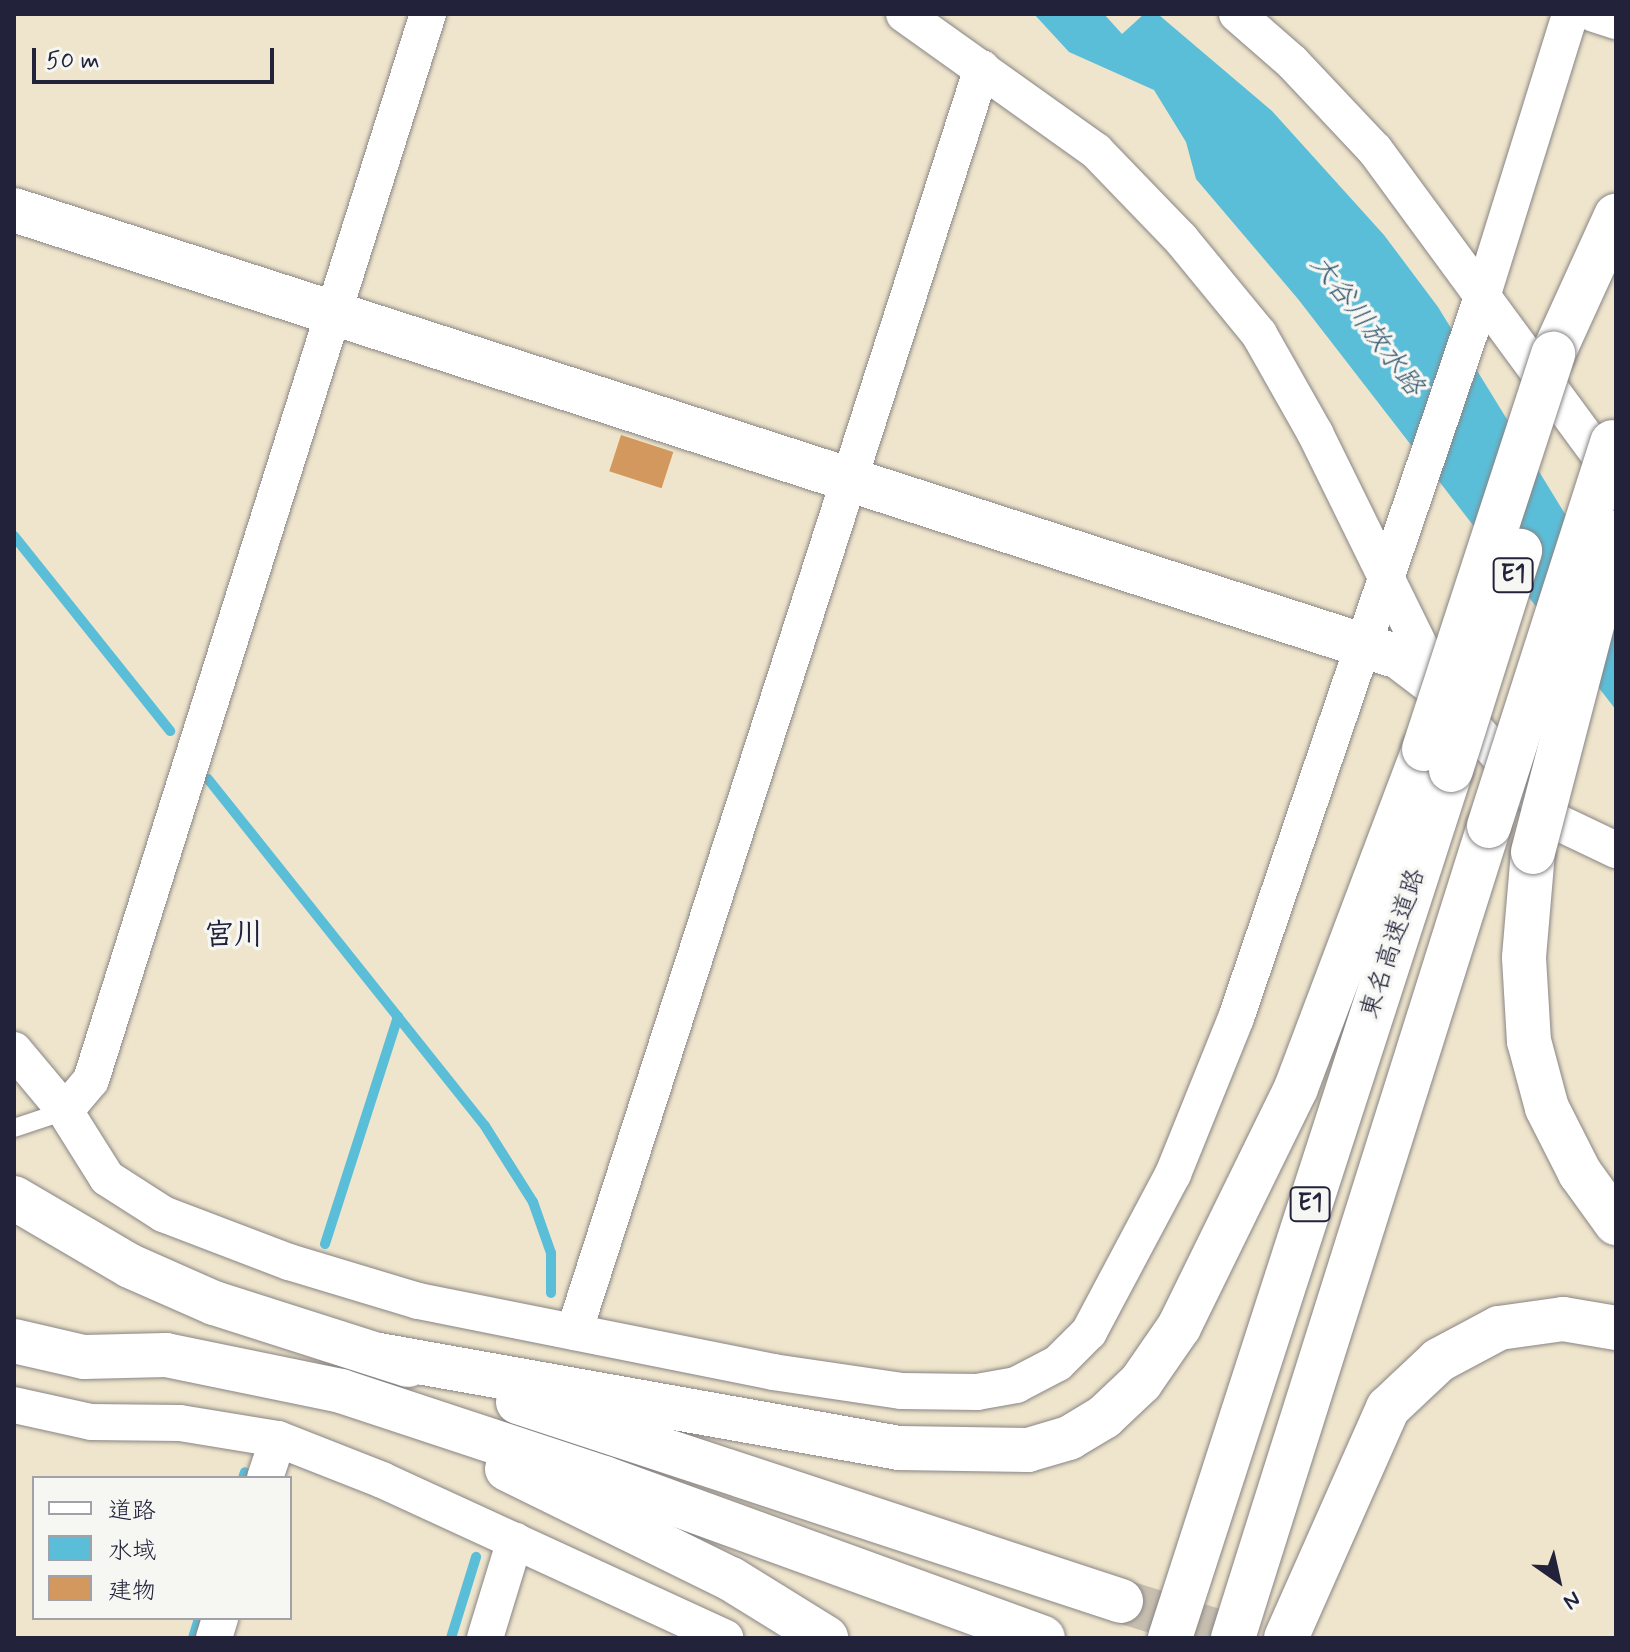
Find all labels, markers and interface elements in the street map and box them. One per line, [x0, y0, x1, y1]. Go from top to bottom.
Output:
scale bar [36, 32, 278, 82]
text: 50 m [46, 46, 100, 77]
water label: 大谷川放水路 [1302, 249, 1430, 403]
road number: E1 [1491, 555, 1535, 595]
street label: 東名高速道路 [1355, 865, 1433, 1023]
district label: 宮川 [204, 918, 264, 954]
road number: E1 [1288, 1184, 1332, 1224]
legend [32, 1476, 292, 1620]
text: 道路 [108, 1496, 156, 1527]
text: 水域 [108, 1536, 156, 1567]
north arrow [1518, 1540, 1598, 1620]
text: 建物 [108, 1576, 156, 1607]
text: N [1558, 1584, 1585, 1616]

